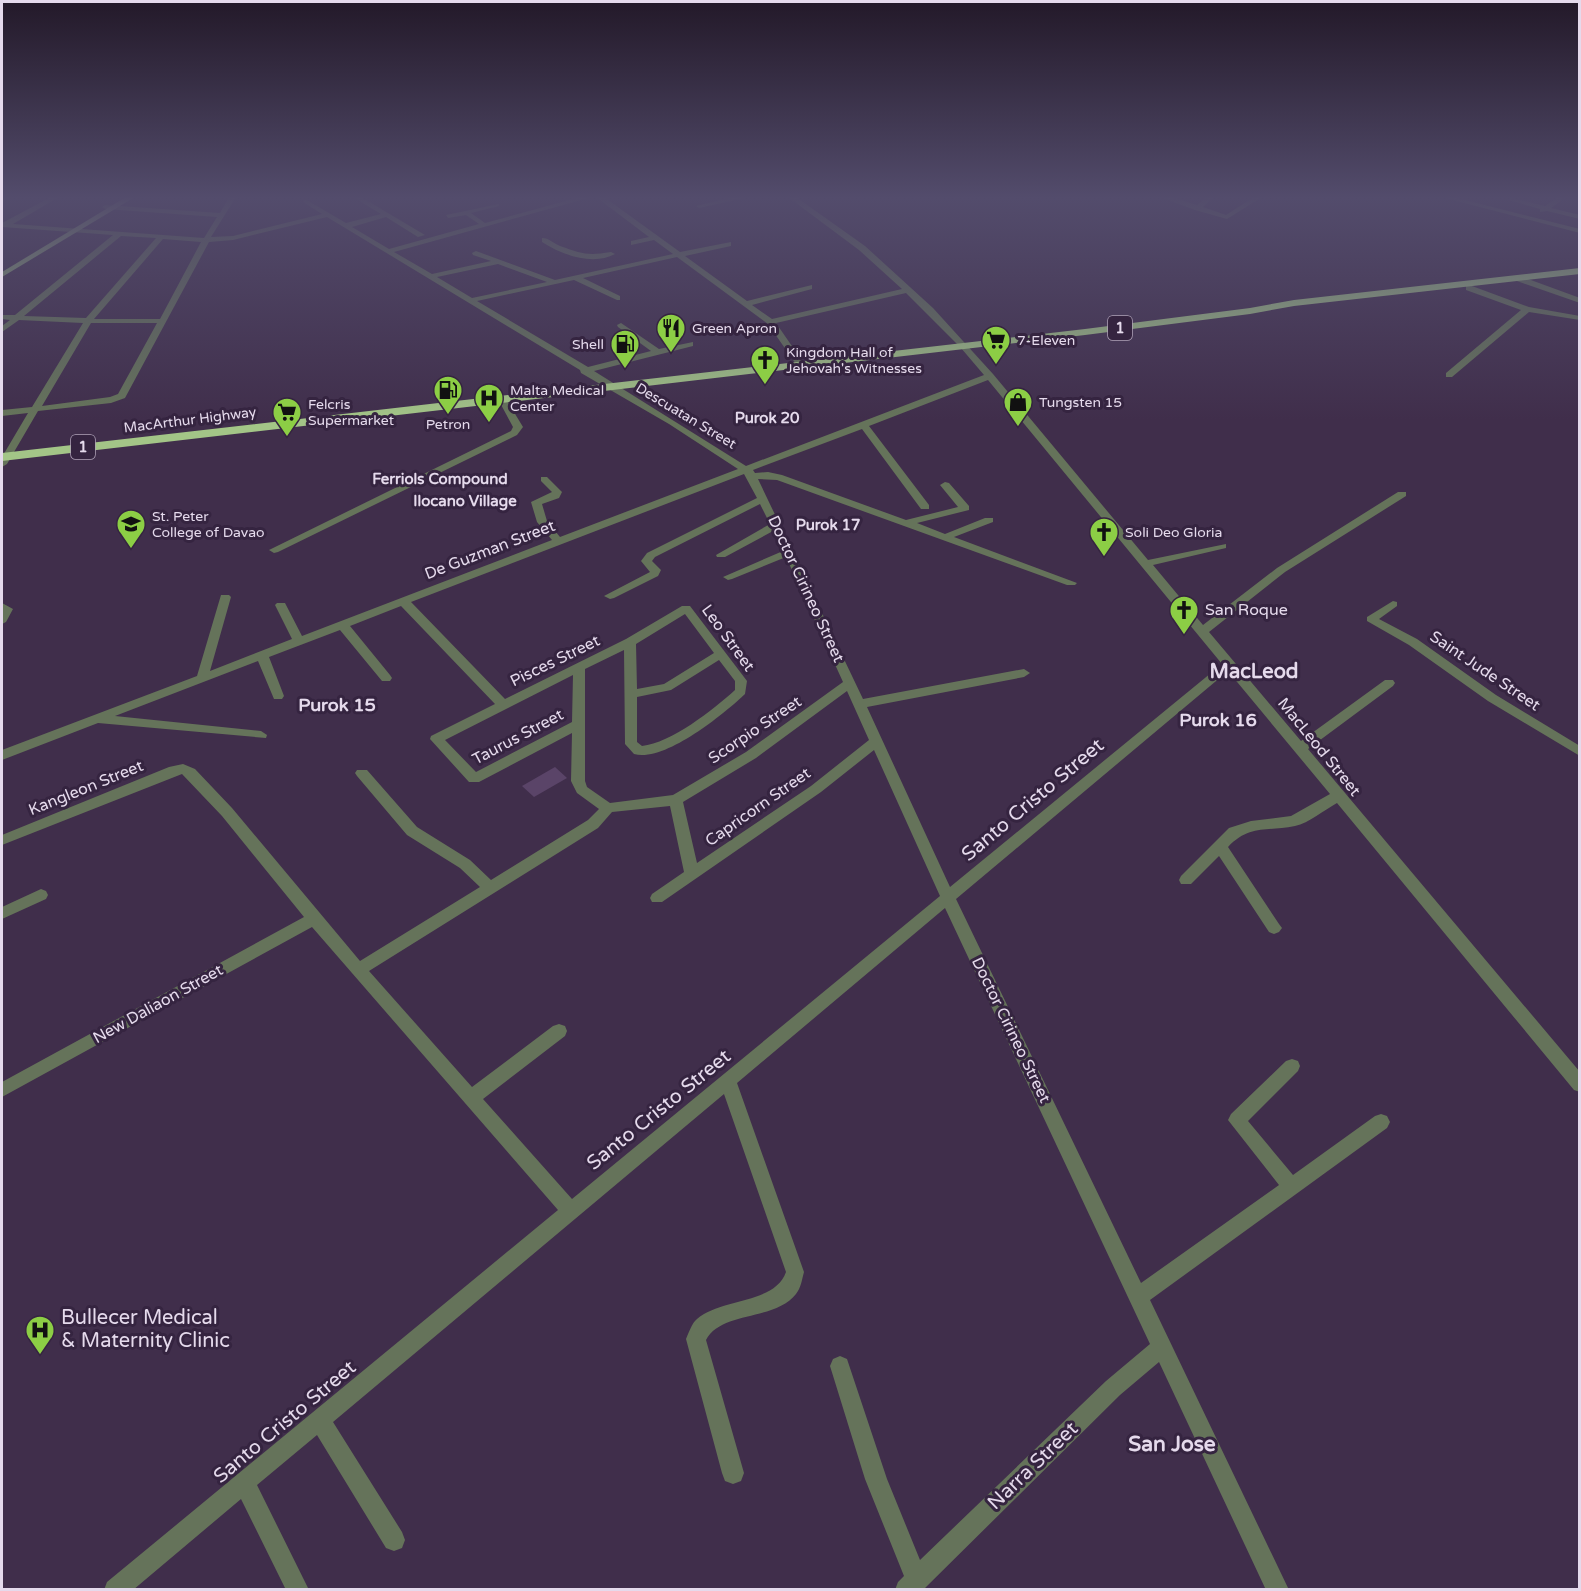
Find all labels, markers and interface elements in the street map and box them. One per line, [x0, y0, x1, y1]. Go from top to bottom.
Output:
restaurant icon: Green Apron [655, 312, 687, 354]
road number: 1 [1108, 316, 1132, 340]
place label: Green Apron [692, 320, 777, 337]
supermarket icon: 7-Eleven [980, 324, 1012, 366]
fuel station icon: Shell [609, 328, 641, 370]
place label: 7-Eleven [1017, 332, 1075, 349]
place label: Shell [572, 336, 604, 353]
church icon: Kingdom Hall of Jehovah's Witnesses [749, 344, 781, 386]
place label: Kingdom Hall of Jehovah's Witnesses [786, 344, 922, 377]
fuel station icon: Petron [432, 374, 464, 416]
street label: Descuatan Street [633, 379, 740, 453]
hospital icon: Malta Medical Center [473, 382, 505, 424]
place label: Malta Medical Center [510, 382, 604, 415]
shop icon: Tungsten 15 [1002, 386, 1034, 428]
place label: Tungsten 15 [1039, 394, 1122, 411]
supermarket icon: Felcris Supermarket [271, 396, 303, 438]
place label: Felcris Supermarket [308, 396, 395, 429]
street label: MacArthur Highway [123, 403, 258, 437]
district label: Purok 20 [735, 409, 800, 427]
place label: Petron [426, 416, 470, 433]
road number: 1 [71, 435, 95, 459]
district label: Ferriols Compound [372, 470, 508, 489]
district label: Ilocano Village [413, 492, 517, 511]
school or university icon: St. Peter College of Davao [115, 508, 147, 550]
place label: St. Peter College of Davao [152, 508, 265, 541]
street label: Doctor Cirineo Street [763, 512, 849, 666]
street label: De Guzman Street [422, 516, 558, 584]
district label: Purok 17 [796, 516, 860, 534]
church icon: Soli Deo Gloria [1088, 516, 1120, 558]
place label: Soli Deo Gloria [1125, 524, 1222, 541]
church icon: San Roque [1168, 594, 1200, 636]
place label: San Roque [1205, 600, 1288, 620]
street label: Leo Street [697, 601, 759, 675]
street label: Saint Jude Street [1426, 627, 1544, 715]
street label: Pisces Street [507, 631, 603, 691]
district label: MacLeod [1210, 660, 1298, 684]
street label: Scorpio Street [705, 692, 805, 768]
district label: Purok 15 [298, 694, 376, 716]
street label: MacLeod Street [1273, 694, 1365, 800]
street label: Taurus Street [469, 705, 567, 769]
district label: Purok 16 [1179, 709, 1257, 731]
street label: Santo Cristo Street [957, 733, 1109, 867]
street label: Kangleon Street [26, 756, 146, 820]
street label: Capricorn Street [701, 763, 815, 851]
street label: Doctor Cirineo Street [967, 954, 1055, 1106]
street label: New Daliaon Street [89, 960, 227, 1048]
street label: Santo Cristo Street [582, 1044, 736, 1175]
place label: Bullecer Medical & Maternity Clinic [61, 1306, 230, 1353]
hospital icon: Bullecer Medical & Maternity Clinic [24, 1314, 56, 1356]
street label: Santo Cristo Street [209, 1355, 361, 1489]
street label: Narra Street [983, 1417, 1083, 1515]
district label: San Jose [1128, 1432, 1216, 1457]

